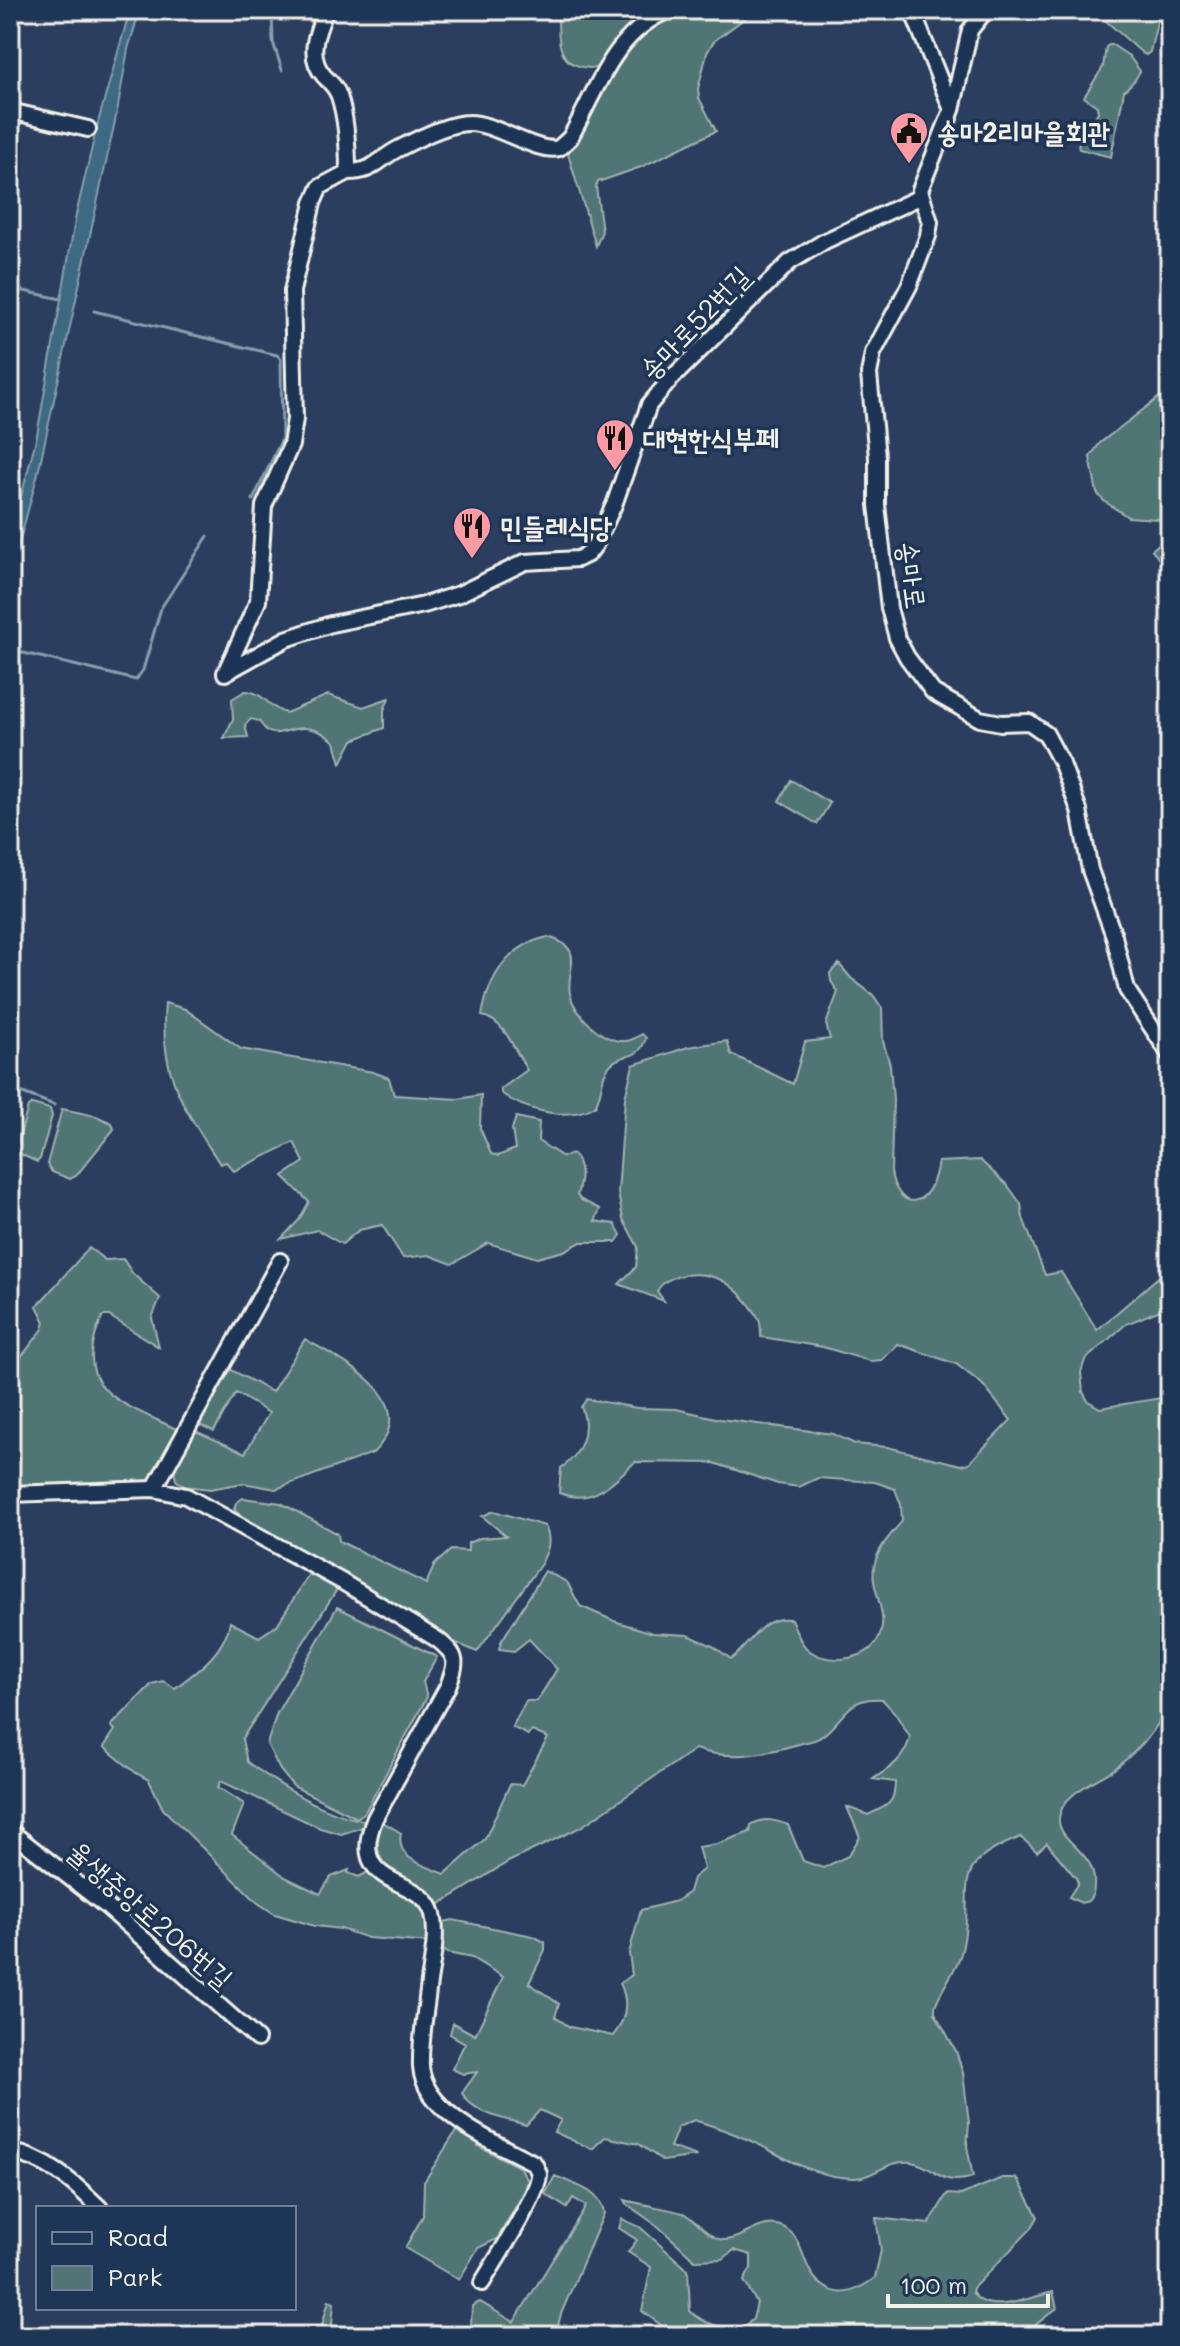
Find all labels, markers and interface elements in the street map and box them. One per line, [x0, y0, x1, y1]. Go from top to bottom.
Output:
public building icon: 송마2리마을회관 [888, 110, 930, 165]
place label: 송마2리마을회관 [937, 113, 1111, 149]
street label: 송마로52번길 [631, 257, 757, 387]
restaurant icon: 대현한식부페 [594, 417, 636, 472]
place label: 대현한식부페 [643, 420, 779, 456]
restaurant icon: 민들레식당 [451, 505, 493, 560]
place label: 민들레식당 [500, 508, 613, 544]
street label: 송마로 [890, 539, 936, 611]
street label: 율생중앙로206번길 [61, 1832, 241, 1996]
legend [36, 2206, 296, 2310]
text: Road [108, 2221, 168, 2252]
scale bar [888, 2258, 1048, 2308]
text: Park [108, 2261, 162, 2292]
text: 100 m [900, 2269, 967, 2300]

